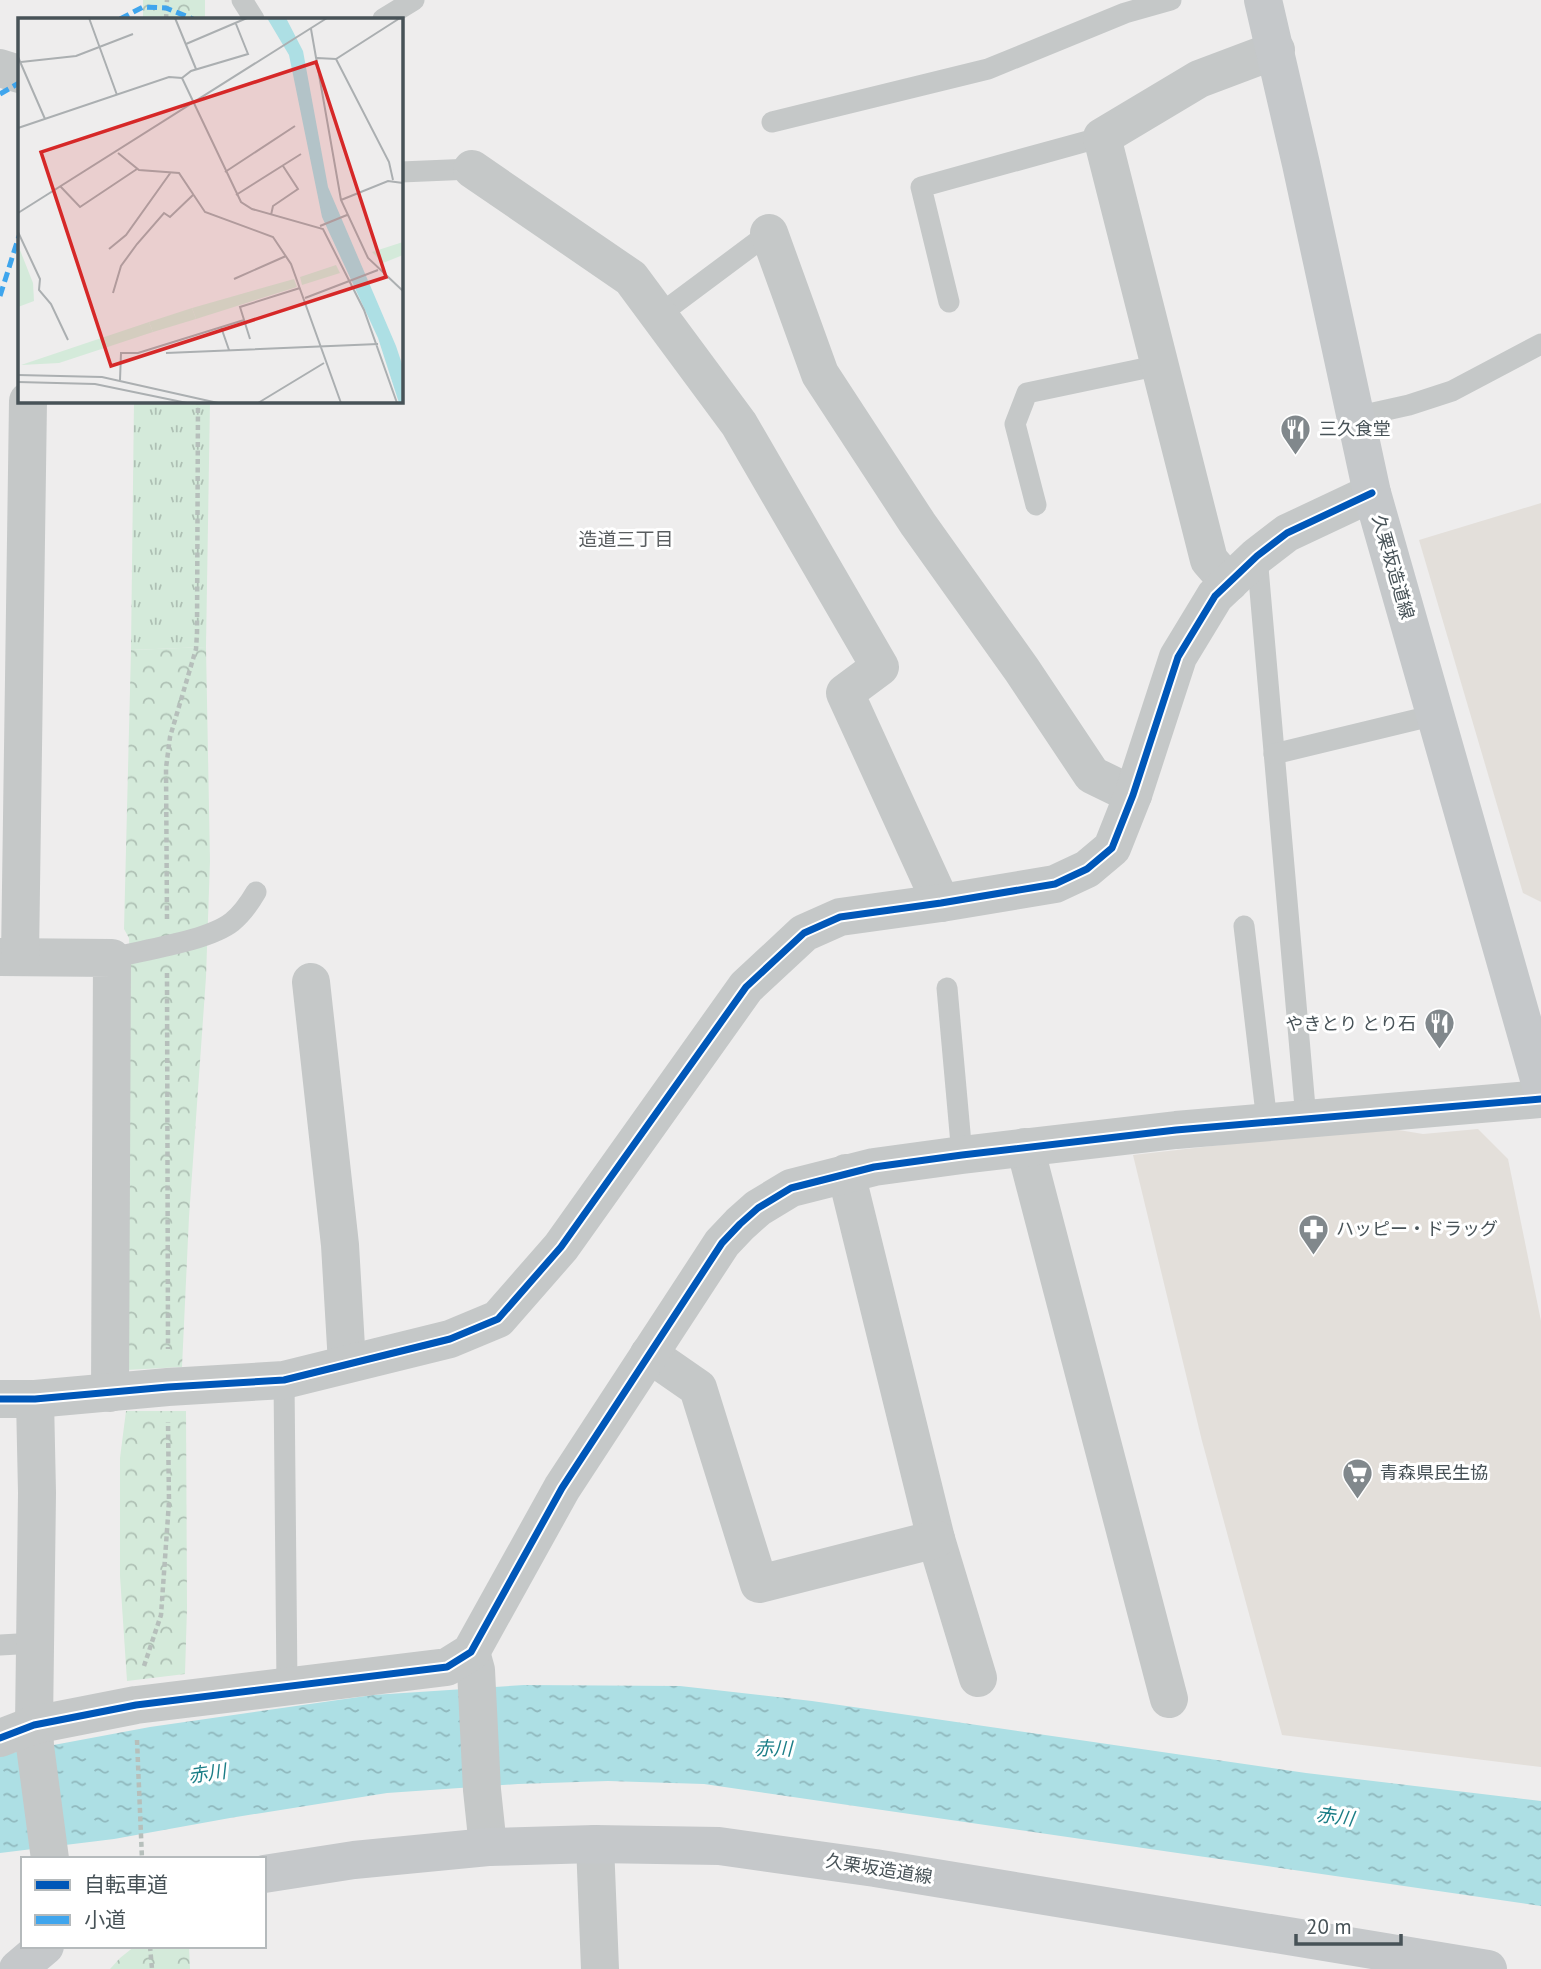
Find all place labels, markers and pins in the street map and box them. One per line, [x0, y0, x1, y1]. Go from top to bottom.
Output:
restaurant icon: 三久食堂 [1279, 412, 1313, 456]
place label: 三久食堂 [1319, 417, 1391, 440]
restaurant icon: やきとり とり石 [1422, 1007, 1456, 1051]
place label: やきとり とり石 [1285, 1012, 1416, 1035]
pharmacy icon: ハッピー・ドラッグ [1296, 1212, 1330, 1256]
place label: ハッピー・ドラッグ [1336, 1217, 1498, 1240]
supermarket icon: 青森県民生協 [1340, 1456, 1374, 1500]
place label: 青森県民生協 [1380, 1461, 1488, 1484]

